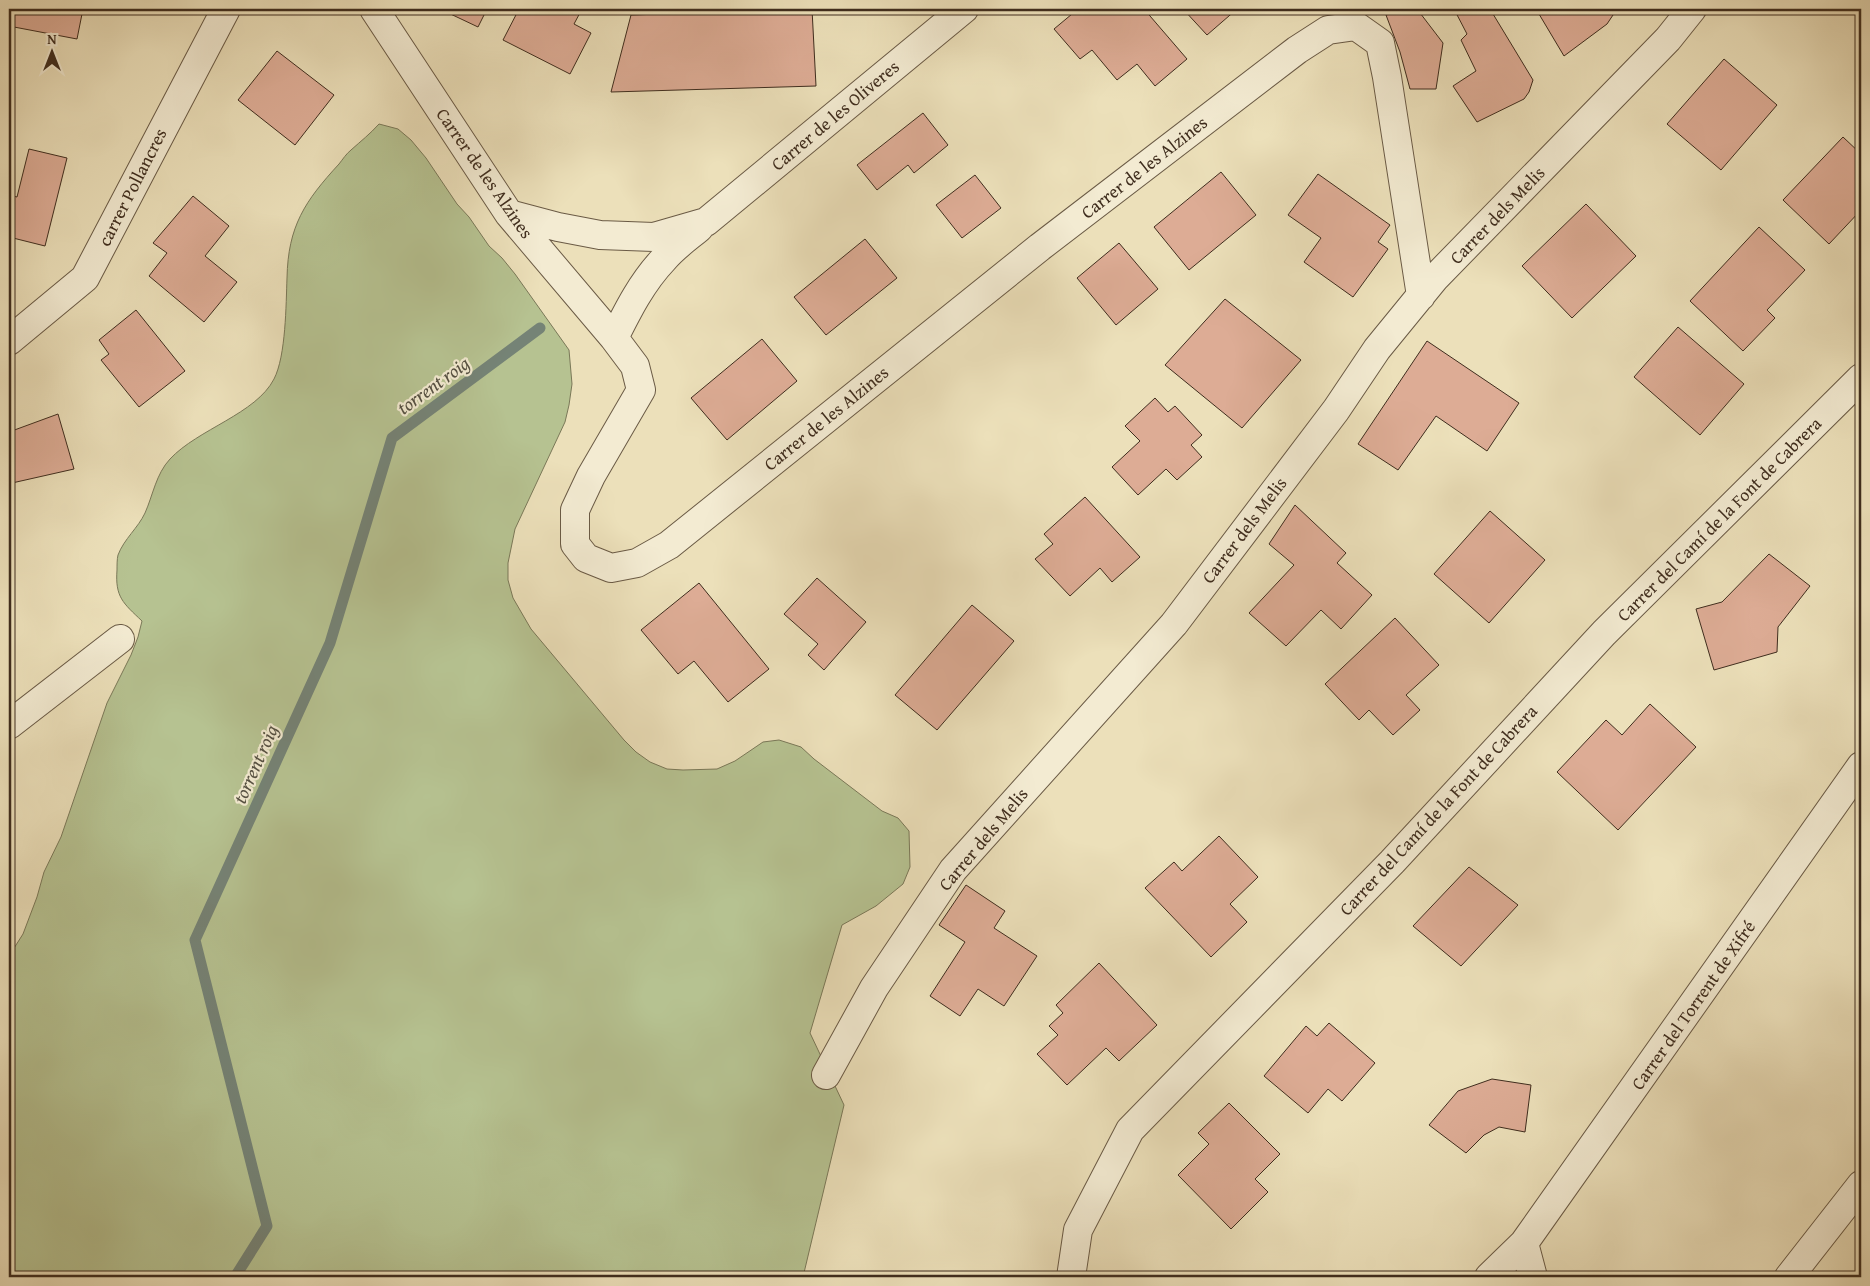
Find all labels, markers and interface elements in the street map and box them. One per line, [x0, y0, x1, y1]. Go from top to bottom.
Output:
north arrow [28, 28, 78, 78]
text: N [47, 29, 57, 49]
street label: Carrer de les Oliveres [765, 53, 905, 177]
street label: Carrer de les Alzines [430, 102, 540, 244]
street label: Carrer de les Alzines [1075, 109, 1213, 225]
street label: carrer Pollancres [91, 123, 173, 251]
street label: Carrer dels Melis [1443, 160, 1551, 270]
water label: torrent roig [391, 349, 475, 421]
street label: Carrer de les Alzines [758, 359, 894, 477]
street label: Carrer del Camí de la Font de Cabrera [1610, 410, 1828, 628]
street label: Carrer dels Melis [1195, 471, 1293, 589]
street label: Carrer del Camí de la Font de Cabrera [1333, 698, 1544, 922]
water label: torrent roig [225, 720, 285, 808]
street label: Carrer dels Melis [932, 782, 1034, 896]
street label: Carrer del Torrent de Xifré [1624, 915, 1762, 1095]

